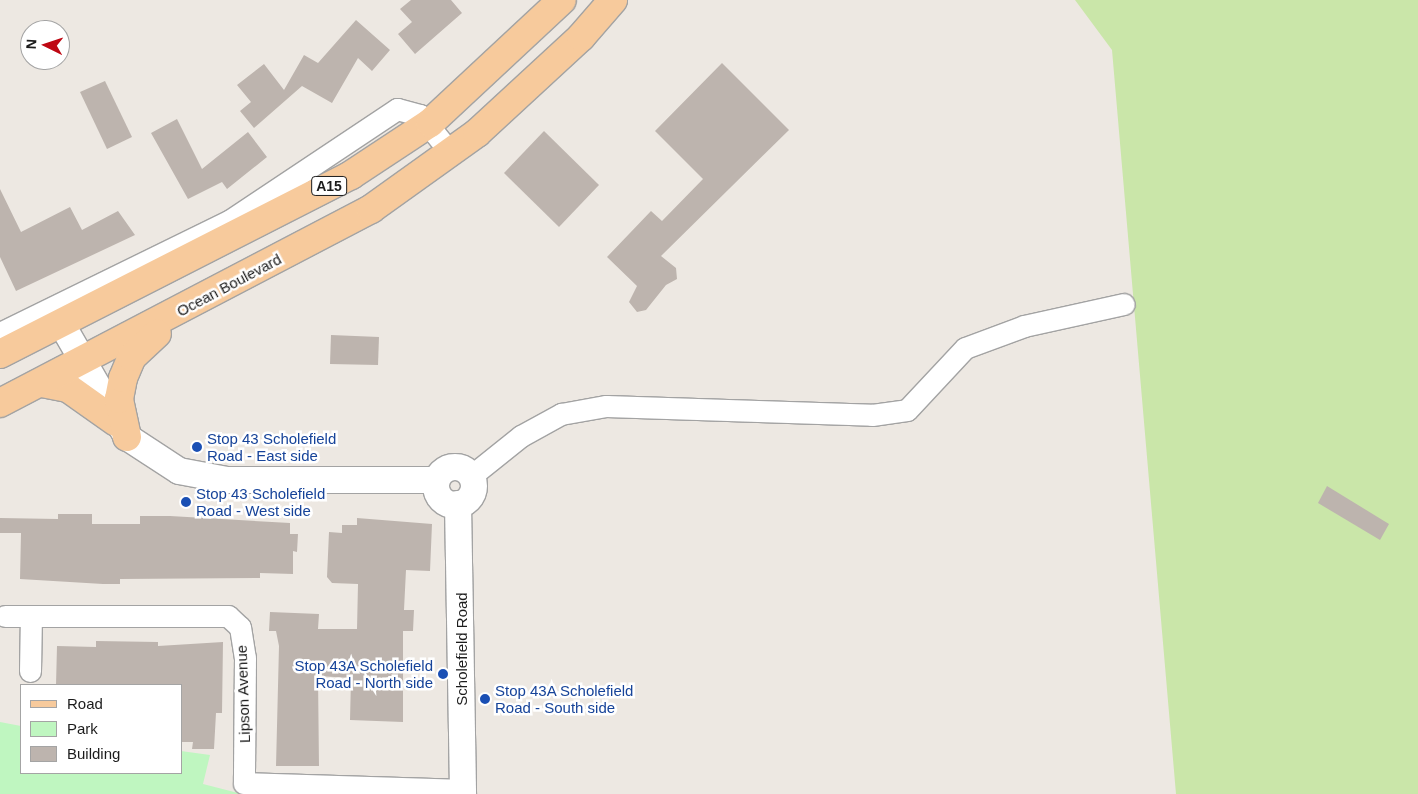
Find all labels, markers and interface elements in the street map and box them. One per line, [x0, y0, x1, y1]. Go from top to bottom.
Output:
north arrow [20, 20, 70, 70]
text: N [23, 38, 39, 50]
road number: A15 [310, 175, 348, 198]
street label: Ocean Boulevard [174, 250, 284, 320]
place label: Stop 43 Scholefield Road - East side [207, 429, 336, 464]
marker: Stop 43 Scholefield Road - East side [191, 441, 203, 453]
place label: Stop 43 Scholefield Road - West side [196, 484, 325, 519]
marker: Stop 43 Scholefield Road - West side [180, 496, 192, 508]
street label: Scholefield Road [453, 592, 471, 706]
street label: Lipson Avenue [232, 644, 254, 744]
place label: Stop 43A Scholefield Road - North side [294, 656, 433, 691]
marker: Stop 43A Scholefield Road - North side [437, 668, 449, 680]
place label: Stop 43A Scholefield Road - South side [495, 681, 634, 716]
legend [20, 684, 182, 774]
marker: Stop 43A Scholefield Road - South side [479, 693, 491, 705]
text: Road [67, 695, 103, 712]
text: Park [67, 720, 98, 737]
text: Building [67, 745, 120, 762]

